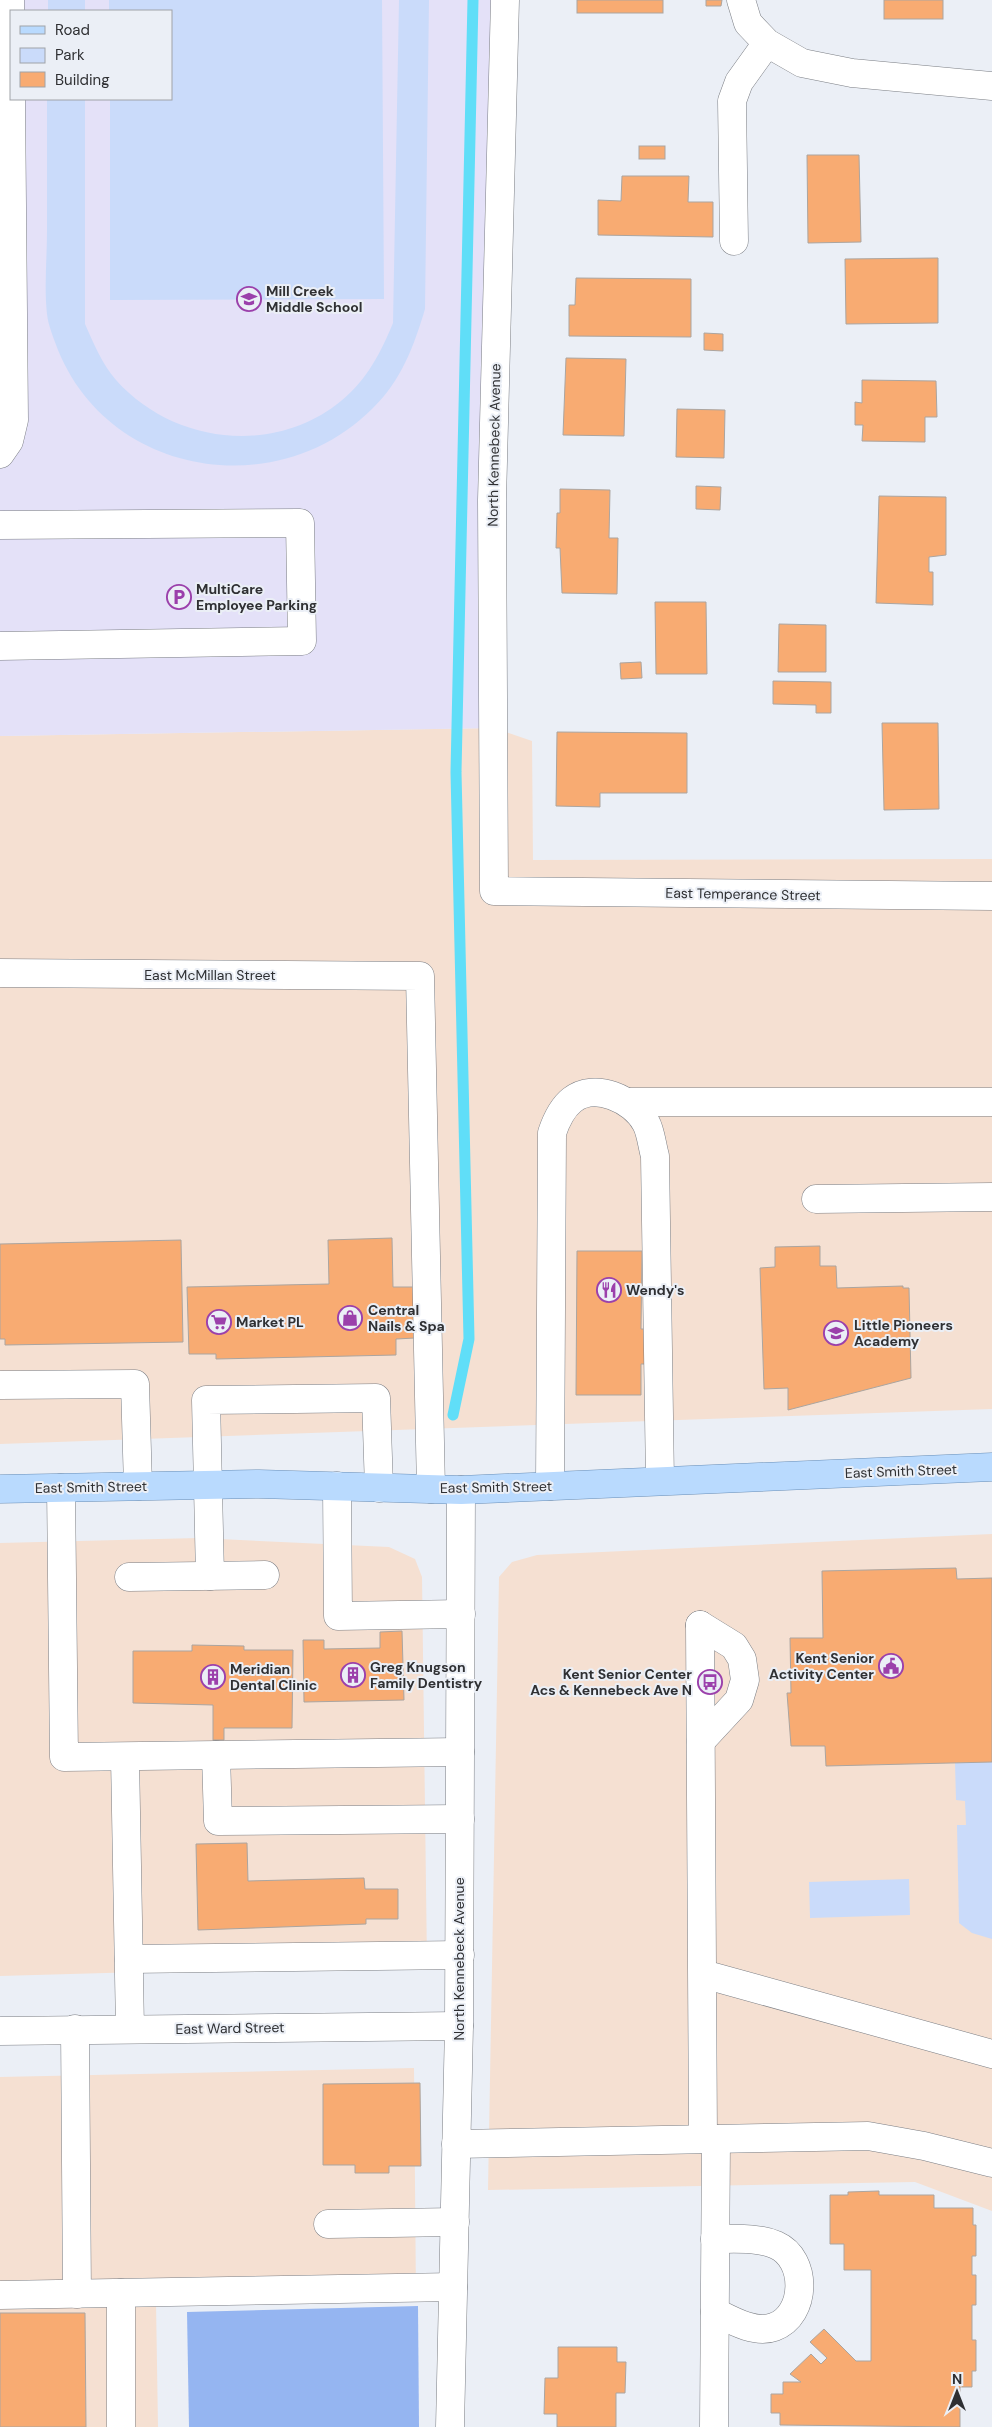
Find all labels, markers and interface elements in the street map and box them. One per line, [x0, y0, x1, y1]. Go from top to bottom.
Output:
legend [10, 10, 172, 100]
text: Road [55, 20, 90, 40]
text: Park [55, 45, 85, 65]
text: Building [55, 70, 110, 90]
place label: Mill Creek Middle School [266, 282, 362, 316]
school or university icon: Mill Creek Middle School [236, 286, 262, 312]
street label: North Kennebeck Avenue [484, 363, 504, 527]
place label: MultiCare Employee Parking [196, 580, 317, 614]
parking icon: MultiCare Employee Parking [166, 584, 192, 610]
street label: East Temperance Street [665, 884, 821, 904]
street label: East McMillan Street [144, 966, 276, 984]
restaurant icon: Wendy's [596, 1277, 622, 1303]
place label: Wendy's [626, 1281, 684, 1299]
place label: Central Nails & Spa [368, 1301, 445, 1335]
shop icon: Central Nails & Spa [337, 1305, 363, 1331]
supermarket icon: Market PL [206, 1309, 232, 1335]
place label: Market PL [236, 1313, 304, 1331]
place label: Little Pioneers Academy [854, 1316, 953, 1350]
school or university icon: Little Pioneers Academy [823, 1320, 849, 1346]
street label: East Smith Street [845, 1460, 957, 1482]
street label: East Smith Street [35, 1477, 147, 1497]
street label: East Smith Street [440, 1477, 552, 1497]
place label: Kent Senior Activity Center [769, 1649, 874, 1683]
public building icon: Kent Senior Activity Center [878, 1653, 904, 1679]
place label: Greg Knugson Family Dentistry [370, 1658, 483, 1692]
place label: Meridian Dental Clinic [230, 1660, 317, 1694]
building icon: Greg Knugson Family Dentistry [340, 1662, 366, 1688]
building icon: Meridian Dental Clinic [200, 1664, 226, 1690]
place label: Kent Senior Center Acs & Kennebeck Ave N [530, 1665, 692, 1699]
bus stop icon: Kent Senior Center Acs & Kennebeck Ave N [697, 1669, 723, 1695]
street label: North Kennebeck Avenue [450, 1877, 468, 2041]
street label: East Ward Street [175, 2018, 285, 2038]
north arrow [932, 2367, 982, 2417]
text: N [952, 2370, 962, 2388]

